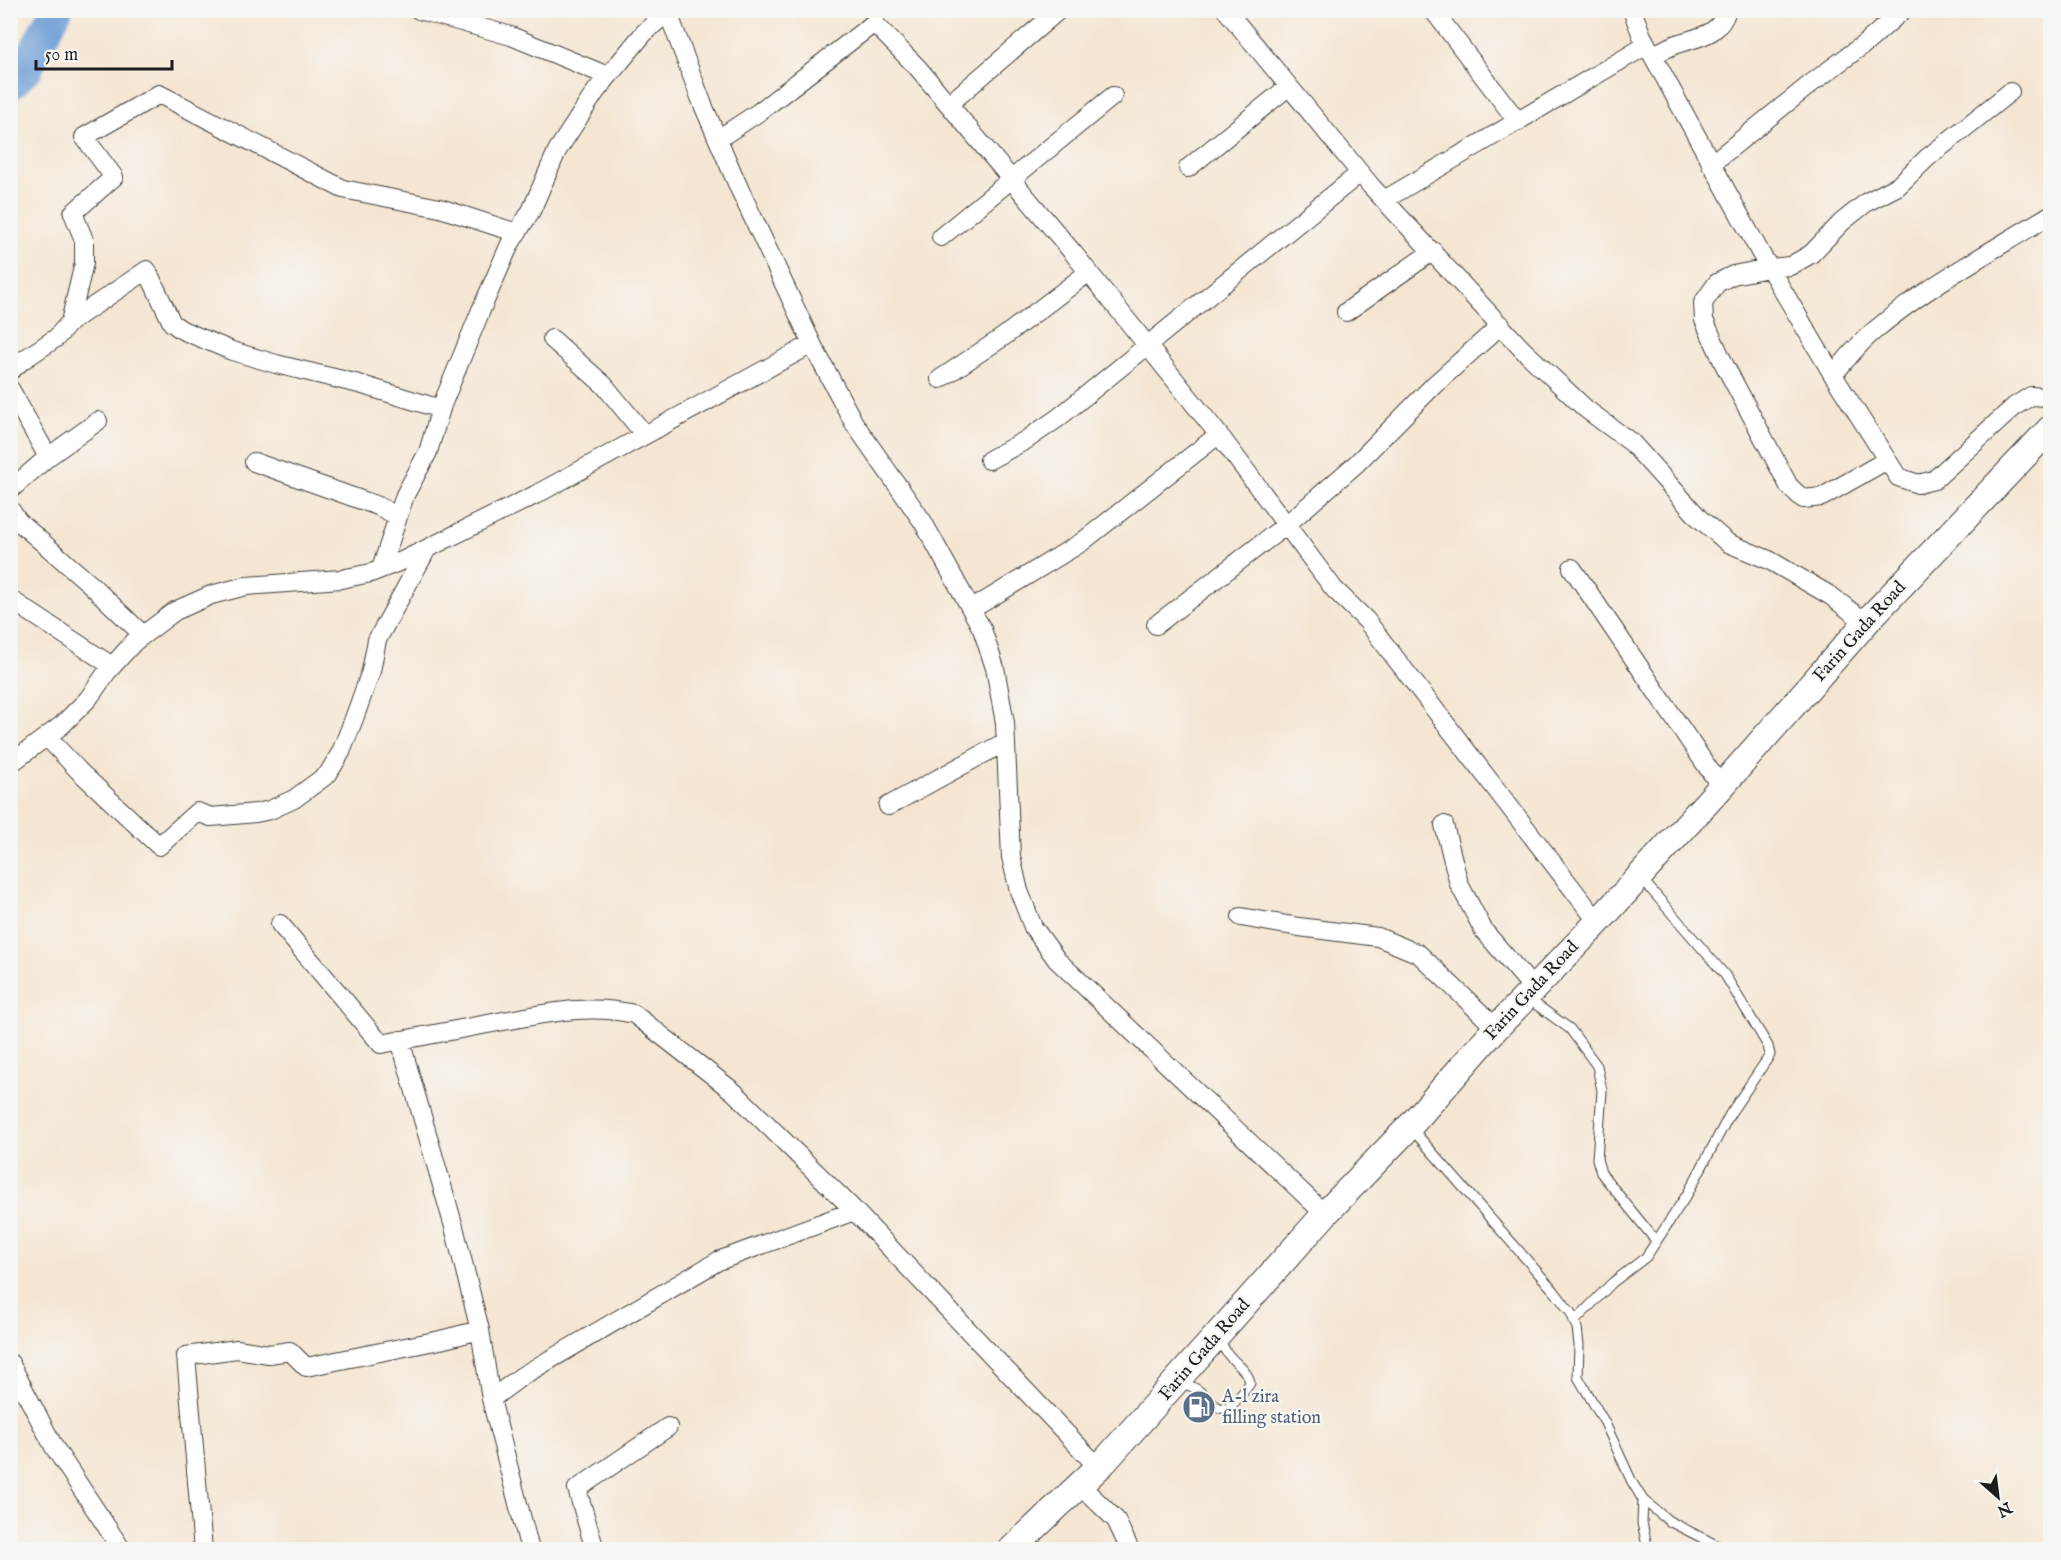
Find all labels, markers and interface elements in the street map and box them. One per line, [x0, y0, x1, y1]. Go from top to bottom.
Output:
scale bar [36, 33, 172, 71]
text: 50 m [45, 44, 78, 67]
street label: Farin Gada Road [1809, 576, 1912, 687]
street label: Farin Gada Road [1480, 936, 1584, 1046]
street label: Farin Gada Road [1154, 1294, 1256, 1406]
place label: A-l zira filling station [1221, 1386, 1321, 1430]
fuel station icon: A-l zira filling station [1181, 1389, 1217, 1425]
north arrow [1968, 1467, 2028, 1527]
text: N [1993, 1496, 2016, 1521]

